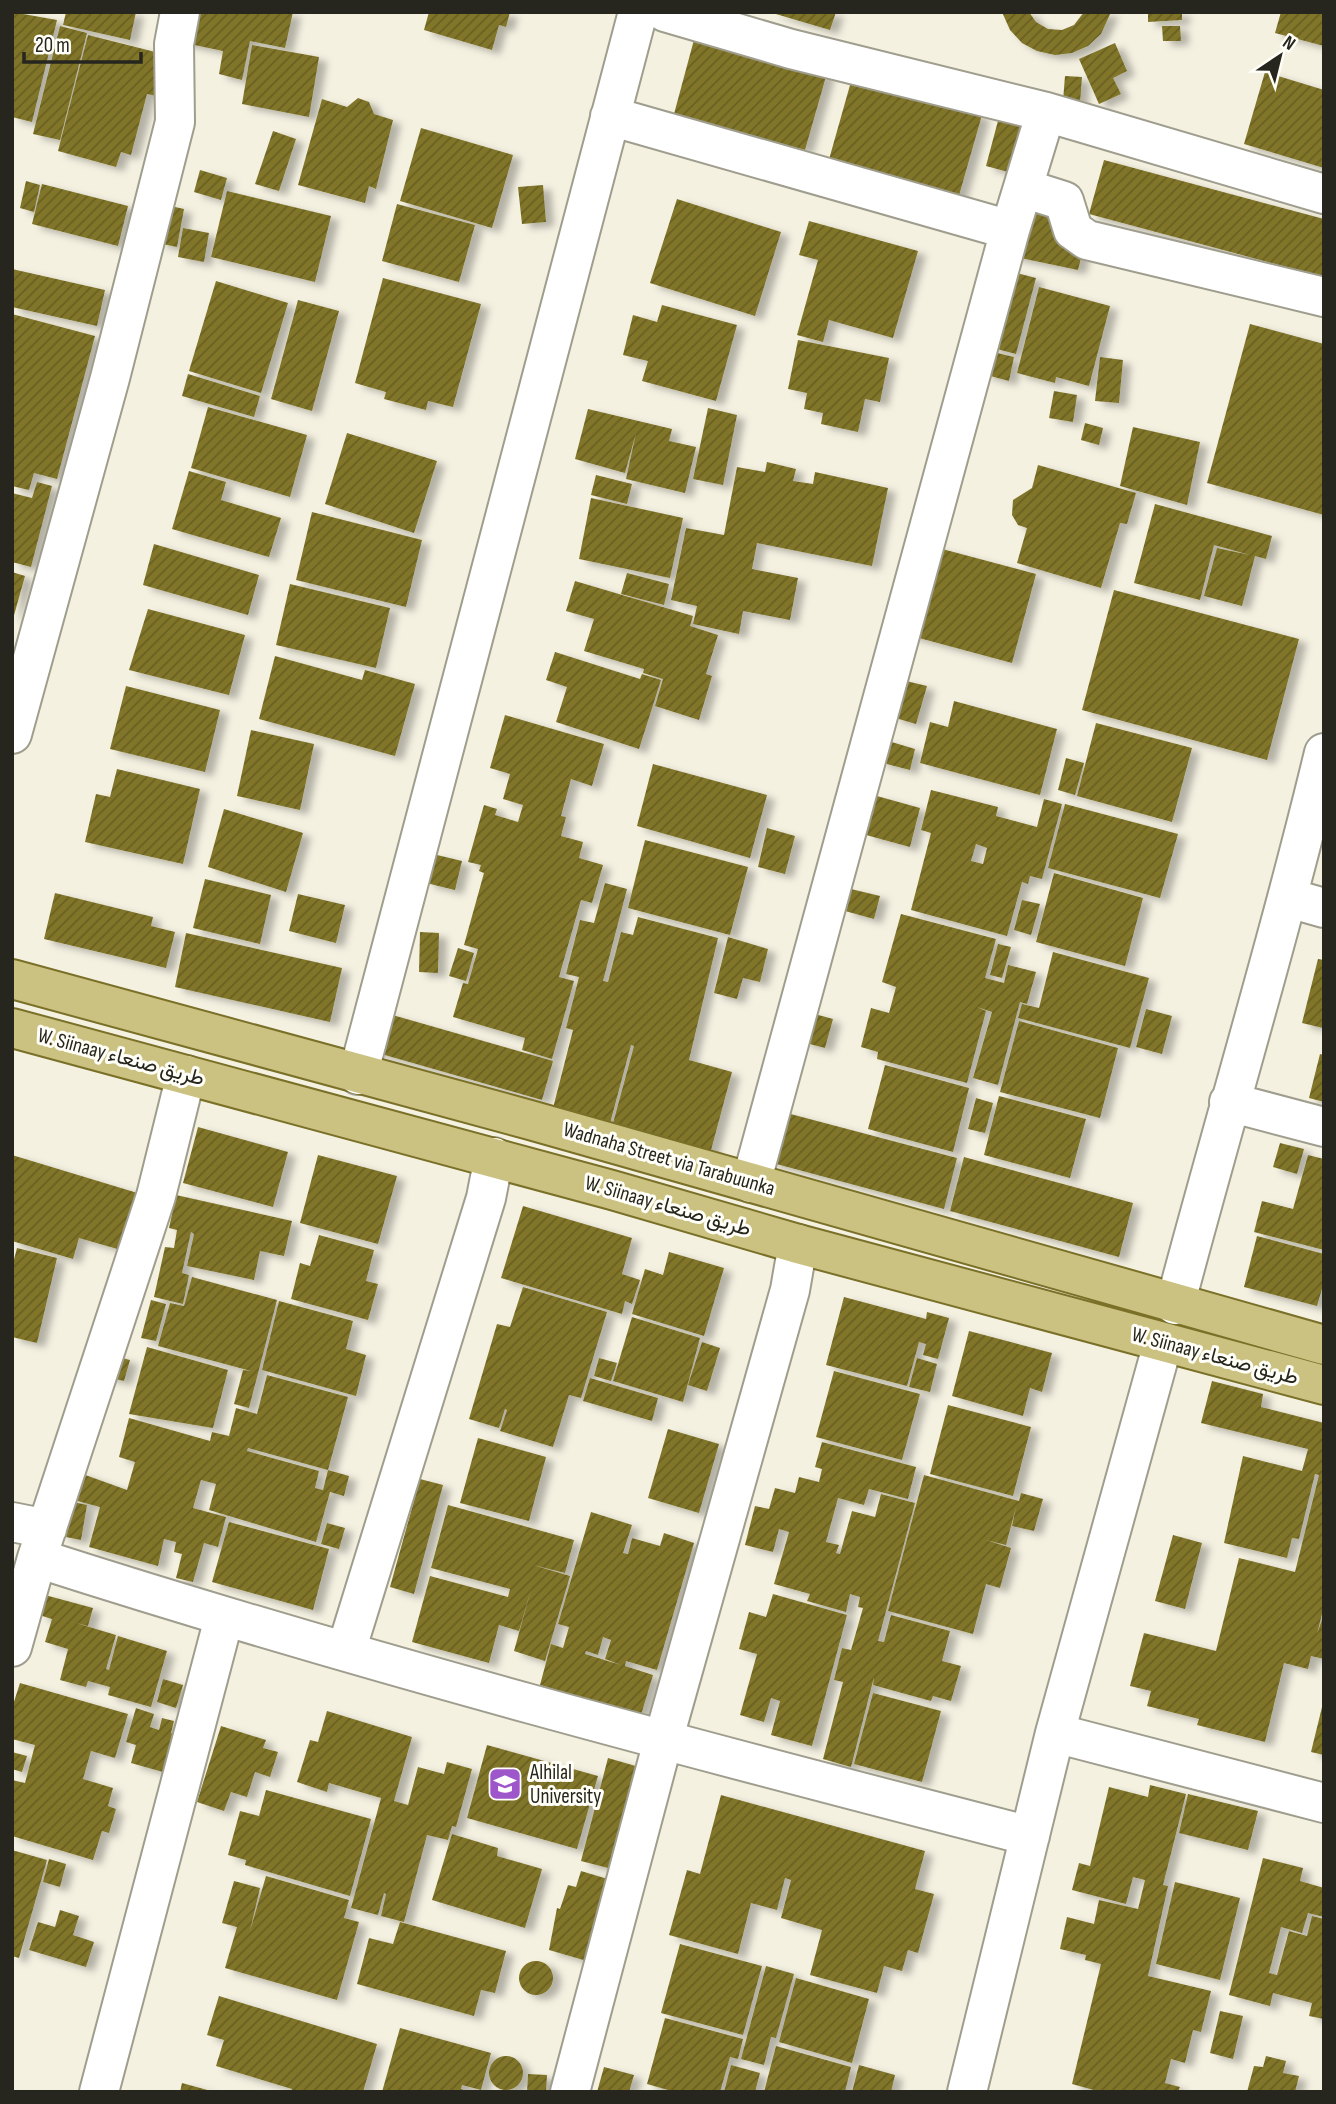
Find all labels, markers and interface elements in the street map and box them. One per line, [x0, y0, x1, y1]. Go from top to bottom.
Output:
scale bar [24, 21, 142, 65]
north arrow [1245, 21, 1315, 91]
text: N [1278, 31, 1300, 56]
text: 20 m [35, 33, 70, 58]
street label: W. Siinaay طريق صنعاء [35, 1023, 207, 1091]
street label: Wadnaha Street via Tarabuunka [560, 1117, 778, 1201]
street label: W. Siinaay طريق صنعاء [582, 1170, 754, 1242]
street label: W. Siinaay طريق صنعاء [1129, 1322, 1301, 1390]
place label: Alhilal University [529, 1760, 601, 1809]
school or university icon: Alhilal University [486, 1765, 524, 1803]

